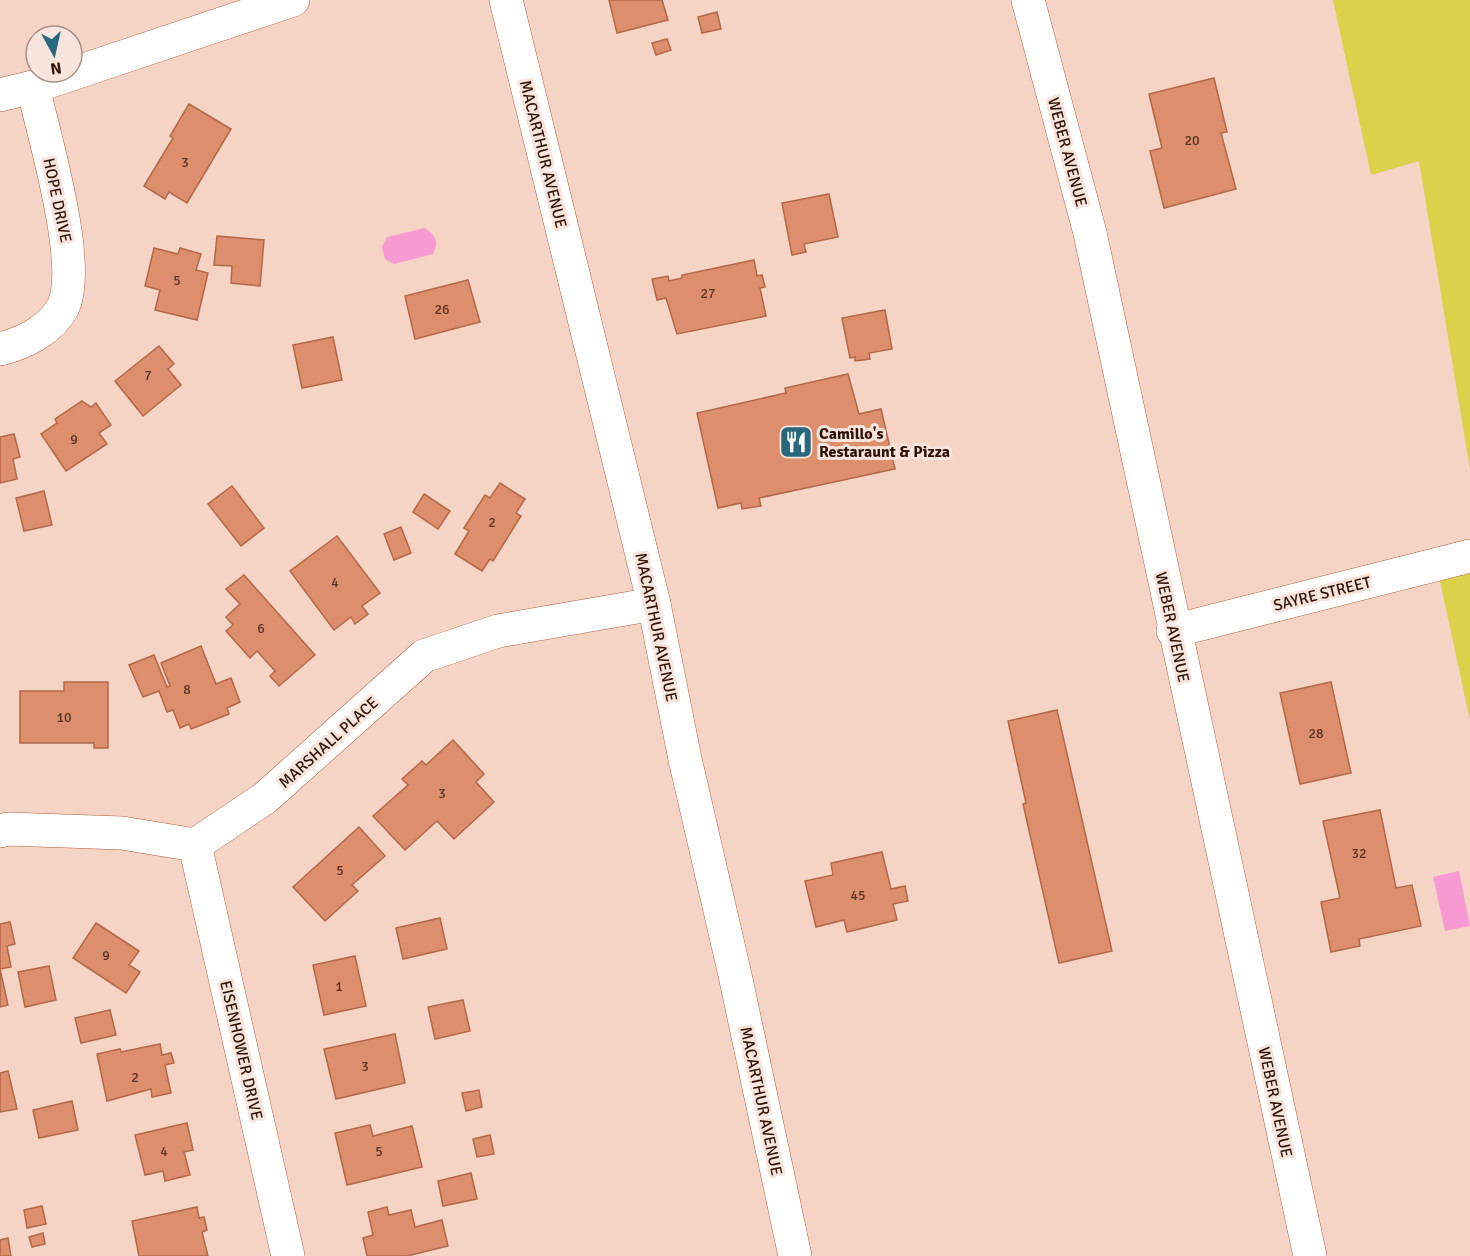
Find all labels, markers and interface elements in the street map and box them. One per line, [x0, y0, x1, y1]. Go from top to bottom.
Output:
north arrow [24, 24, 84, 84]
text: N [49, 57, 63, 79]
street label: MACARTHUR AVENUE [515, 78, 571, 230]
street label: WEBER AVENUE [1043, 95, 1091, 209]
house number: 20 [1184, 132, 1200, 149]
house number: 3 [181, 154, 189, 171]
street label: HOPE DRIVE [38, 156, 76, 244]
house number: 5 [173, 272, 181, 289]
house number: 27 [700, 285, 716, 302]
house number: 26 [434, 301, 450, 318]
house number: 7 [144, 367, 152, 384]
restaurant icon: Camillo's Restaraunt & Pizza [778, 424, 814, 460]
place label: Camillo's Restaraunt & Pizza [819, 424, 950, 462]
house number: 9 [70, 431, 78, 448]
house number: 2 [488, 514, 496, 531]
street label: MACARTHUR AVENUE [630, 551, 682, 703]
street label: WEBER AVENUE [1151, 570, 1193, 684]
street label: SAYRE STREET [1271, 572, 1373, 616]
house number: 4 [331, 574, 339, 591]
house number: 6 [257, 620, 265, 637]
house number: 8 [183, 681, 191, 698]
street label: MARSHALL PLACE [275, 693, 383, 793]
house number: 10 [56, 709, 72, 726]
house number: 28 [1308, 725, 1324, 742]
house number: 3 [438, 785, 446, 802]
house number: 32 [1351, 845, 1367, 862]
house number: 5 [336, 862, 344, 879]
house number: 45 [850, 887, 866, 904]
house number: 9 [102, 947, 110, 964]
house number: 1 [335, 978, 343, 995]
street label: EISENHOWER DRIVE [215, 979, 267, 1122]
street label: MACARTHUR AVENUE [735, 1025, 787, 1177]
street label: WEBER AVENUE [1254, 1045, 1296, 1159]
house number: 3 [361, 1058, 369, 1075]
house number: 2 [131, 1069, 139, 1086]
house number: 4 [160, 1143, 168, 1160]
house number: 5 [375, 1143, 383, 1160]

